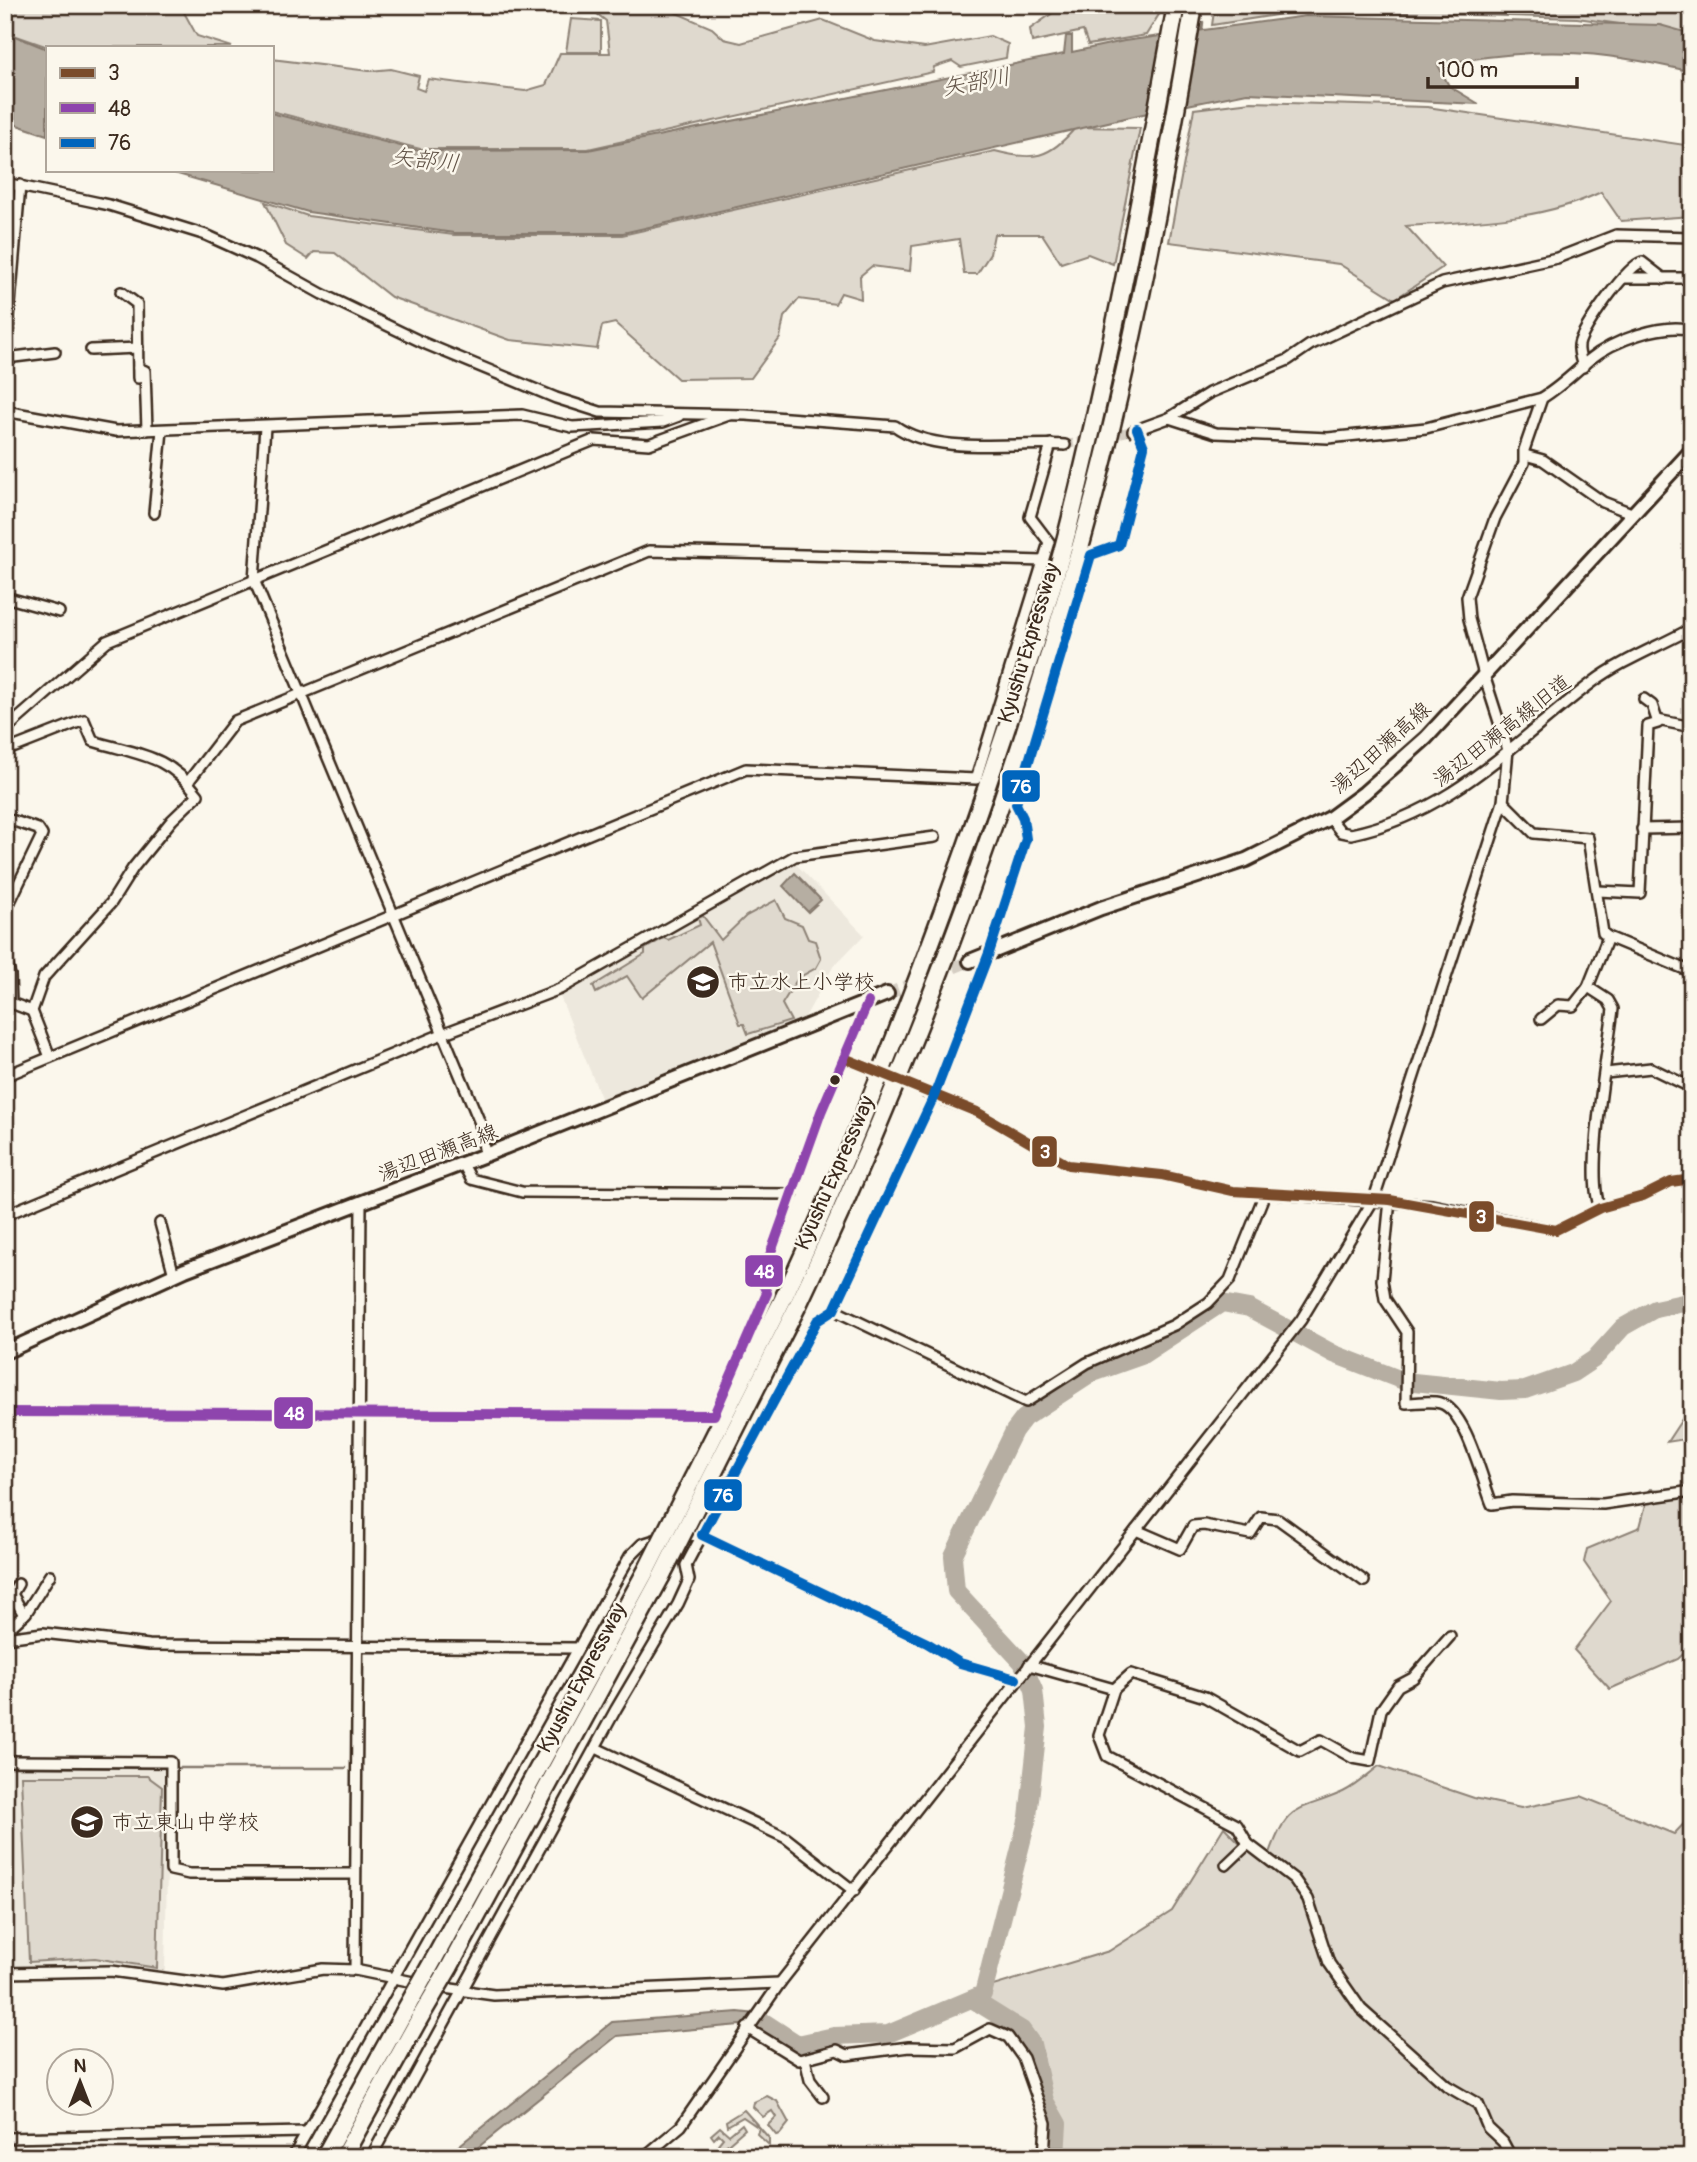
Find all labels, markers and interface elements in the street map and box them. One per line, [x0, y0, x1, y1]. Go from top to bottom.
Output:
legend [46, 46, 273, 172]
scale bar [1428, 46, 1576, 90]
text: 100 m [1438, 57, 1498, 84]
text: 3 [108, 60, 120, 87]
water label: 矢部川 [940, 62, 1012, 102]
text: 48 [108, 96, 131, 123]
text: 76 [108, 130, 131, 157]
water label: 矢部川 [389, 142, 461, 178]
street label: Kyushu Expressway [992, 560, 1066, 726]
street label: 湯辺田瀬高線旧道 [1427, 669, 1577, 793]
street label: 湯辺田瀬高線 [1325, 696, 1437, 800]
line badge: 76 [1001, 769, 1041, 803]
text: 76 [1010, 775, 1032, 799]
school or university icon: 市立水上小学校 [684, 963, 722, 1001]
place label: 市立水上小学校 [728, 969, 875, 996]
unlabelled marker [828, 1073, 842, 1087]
street label: Kyushu Expressway [789, 1092, 881, 1254]
street label: 湯辺田瀬高線 [374, 1118, 502, 1188]
line badge: 3 [1031, 1135, 1058, 1168]
text: 3 [1040, 1140, 1050, 1164]
line badge: 3 [1468, 1200, 1495, 1233]
text: 3 [1476, 1205, 1486, 1229]
line badge: 48 [744, 1254, 784, 1288]
text: 48 [754, 1260, 775, 1284]
line badge: 48 [273, 1396, 314, 1430]
text: 48 [284, 1402, 305, 1426]
line badge: 76 [703, 1478, 743, 1512]
text: 76 [712, 1484, 734, 1508]
street label: Kyushu Expressway [531, 1598, 633, 1758]
school or university icon: 市立東山中学校 [68, 1803, 106, 1841]
place label: 市立東山中学校 [112, 1809, 259, 1836]
north arrow [46, 2046, 116, 2116]
text: N [74, 2054, 87, 2078]

